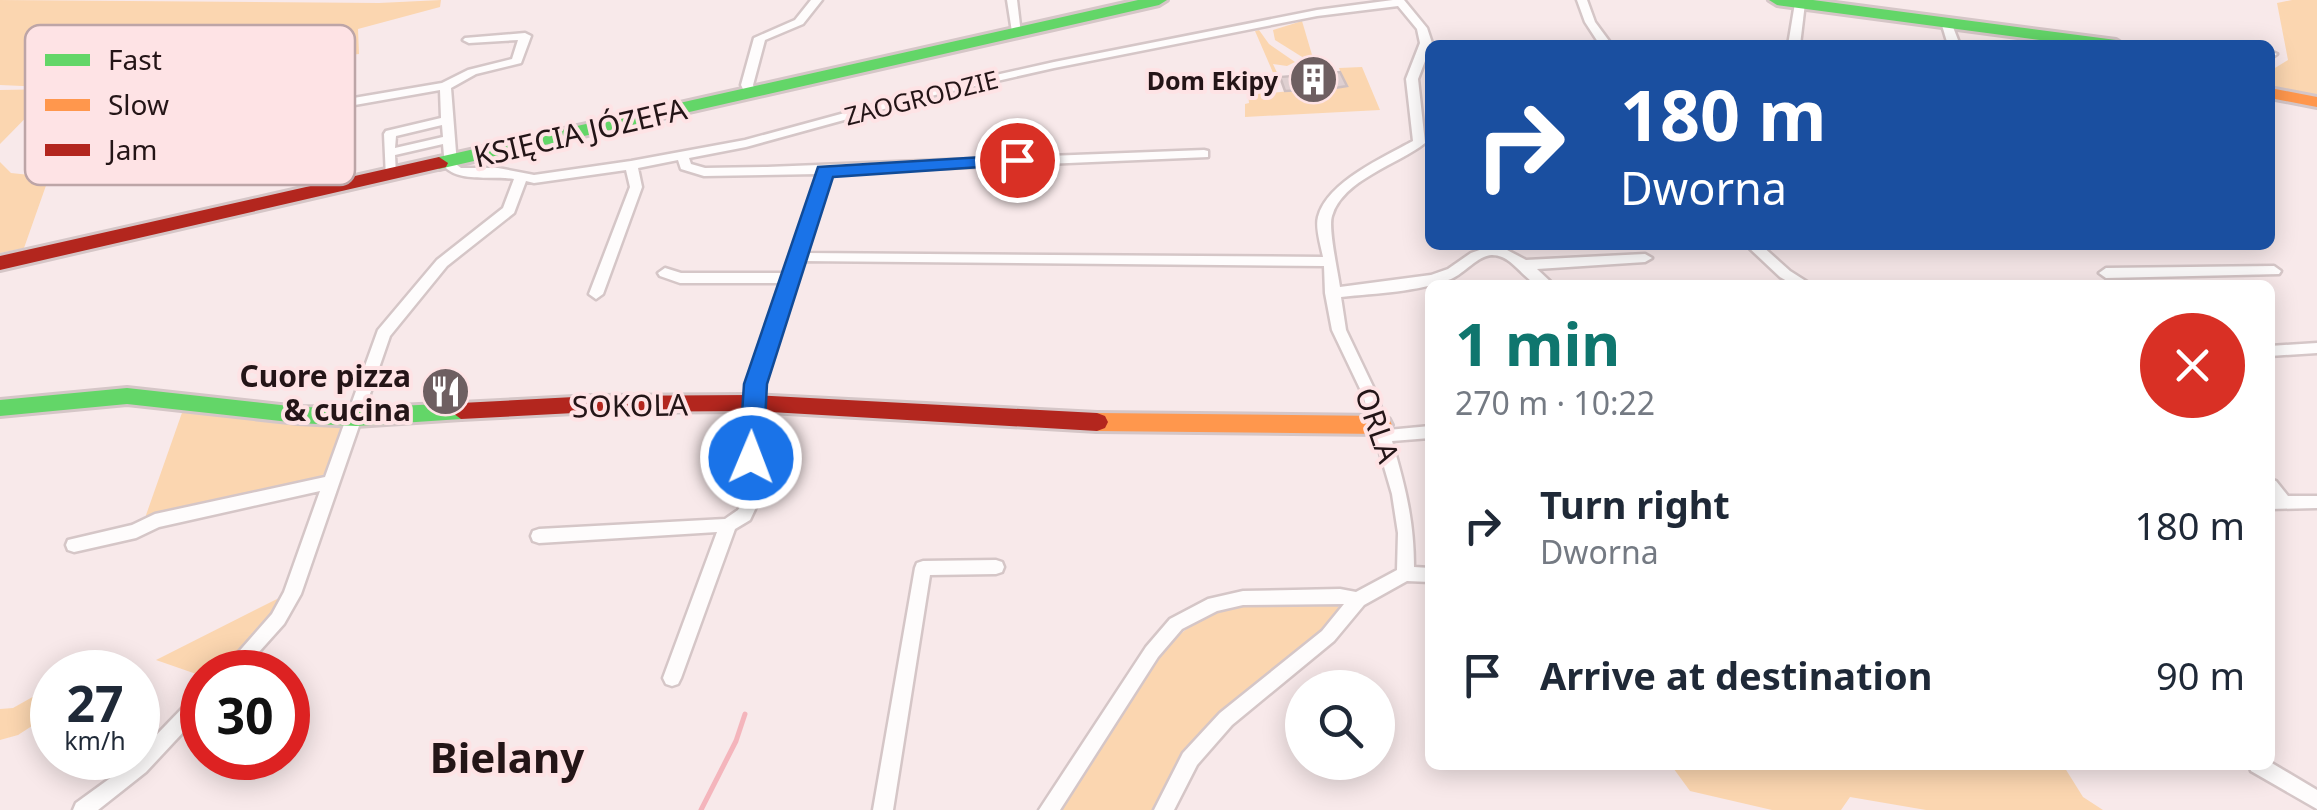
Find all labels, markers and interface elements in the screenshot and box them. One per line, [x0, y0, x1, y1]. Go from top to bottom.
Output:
legend [25, 25, 355, 185]
text: Fast [108, 40, 162, 78]
building icon: Dom Ekipy [1287, 54, 1339, 106]
street label: ZAOGRODZIE [841, 61, 1001, 133]
place label: Dom Ekipy [1147, 63, 1279, 97]
text: 180 m [1620, 66, 1827, 162]
icon: right [1455, 80, 1585, 210]
text: Slow [108, 85, 169, 123]
street label: KSIĘCIA JÓZEFA [470, 87, 691, 176]
pin [975, 118, 1060, 203]
text: Jam [105, 130, 158, 168]
icon: arrive [990, 133, 1045, 188]
text: Dworna [1620, 157, 1787, 218]
text: 1 min [1455, 302, 1620, 384]
button: close [2140, 313, 2245, 418]
place label: Cuore pizza & cucina [239, 355, 411, 430]
restaurant icon: Cuore pizza & cucina [420, 366, 472, 418]
text: 270 m · 10:22 [1455, 381, 1655, 424]
street label: ORLA [1346, 382, 1410, 469]
street label: SOKOLA [572, 383, 689, 427]
position arrow [699, 406, 803, 510]
text: Turn right [1540, 478, 1730, 530]
icon: right [1455, 498, 1510, 553]
text: 180 m [2134, 499, 2245, 551]
text: Dworna [1540, 530, 1659, 573]
icon: arrive [1455, 648, 1510, 703]
text: Arrive at destination [1540, 649, 1932, 701]
text: 90 m [2156, 649, 2245, 701]
speed limit sign: 30 [180, 650, 310, 780]
text: 27 [66, 669, 124, 737]
map controls [1285, 670, 1395, 780]
button: search [1285, 670, 1395, 780]
text: km/h [64, 723, 126, 757]
district label: Bielany [430, 728, 584, 785]

